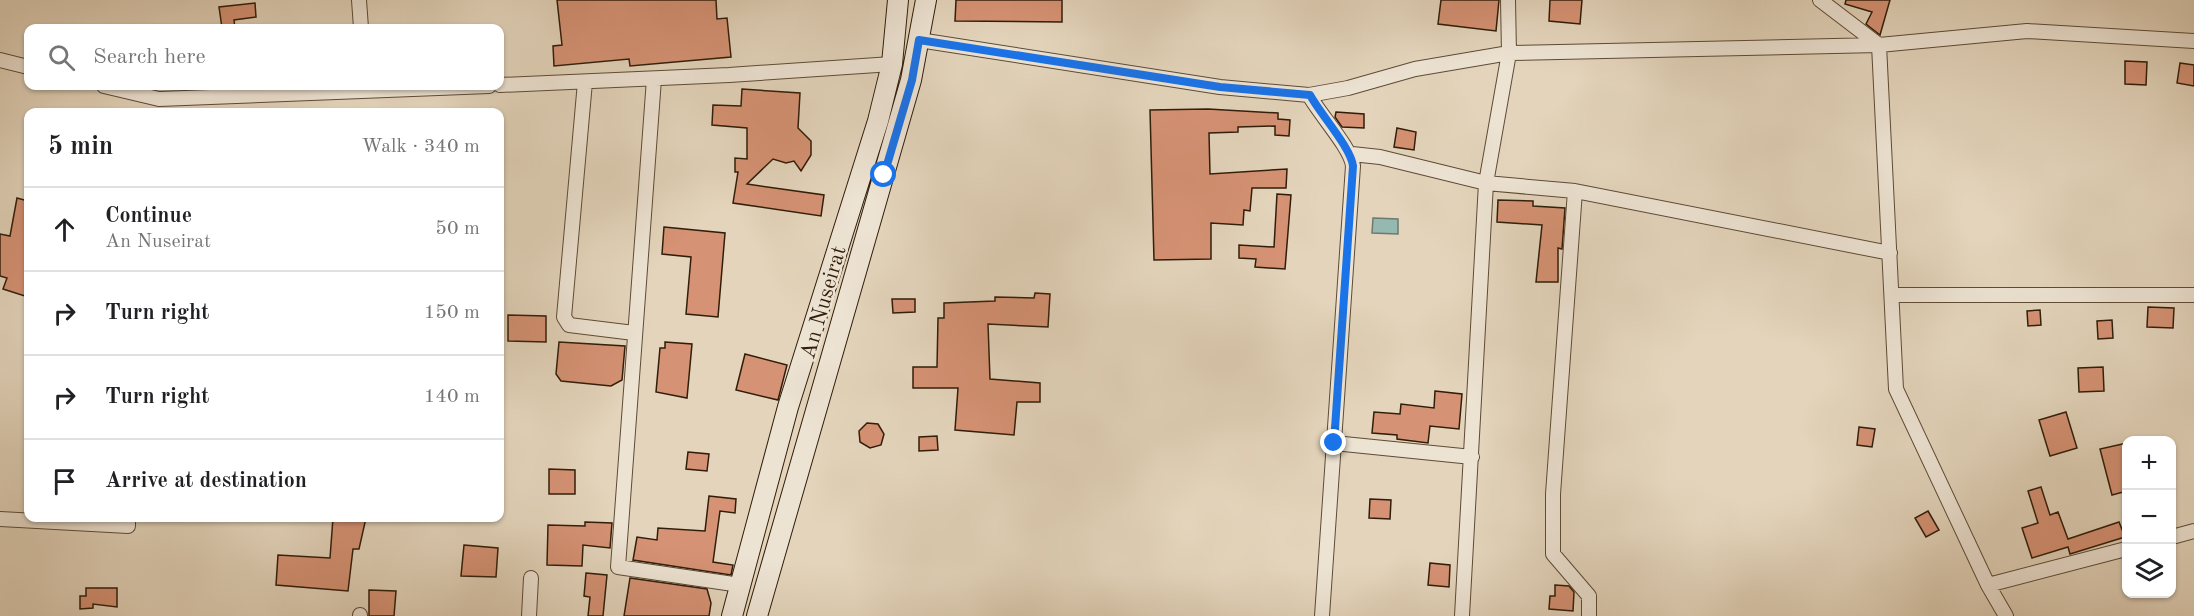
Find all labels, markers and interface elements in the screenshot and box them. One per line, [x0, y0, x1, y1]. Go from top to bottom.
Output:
search box [24, 24, 504, 90]
icon: search [45, 41, 78, 74]
text: Search here [93, 46, 206, 68]
text: 5 min [48, 134, 113, 160]
text: Walk · 340 m [361, 137, 480, 157]
route start [870, 161, 896, 187]
text: Continue [105, 205, 192, 227]
icon: ahead [48, 213, 81, 246]
text: 50 m [435, 219, 480, 239]
text: An Nuseirat [105, 232, 211, 252]
street label: An Nuseirat [797, 243, 851, 362]
icon: right [48, 297, 81, 330]
text: Turn right [105, 302, 209, 324]
text: 150 m [424, 303, 480, 323]
icon: right [48, 381, 81, 414]
text: Turn right [105, 386, 209, 408]
text: 140 m [424, 387, 480, 407]
route end [1320, 429, 1346, 455]
map controls [2122, 436, 2176, 598]
button: + [2122, 436, 2176, 490]
icon: arrive [48, 465, 81, 498]
text: Arrive at destination [105, 470, 307, 492]
button: − [2122, 490, 2176, 544]
button: layers [2122, 544, 2176, 598]

